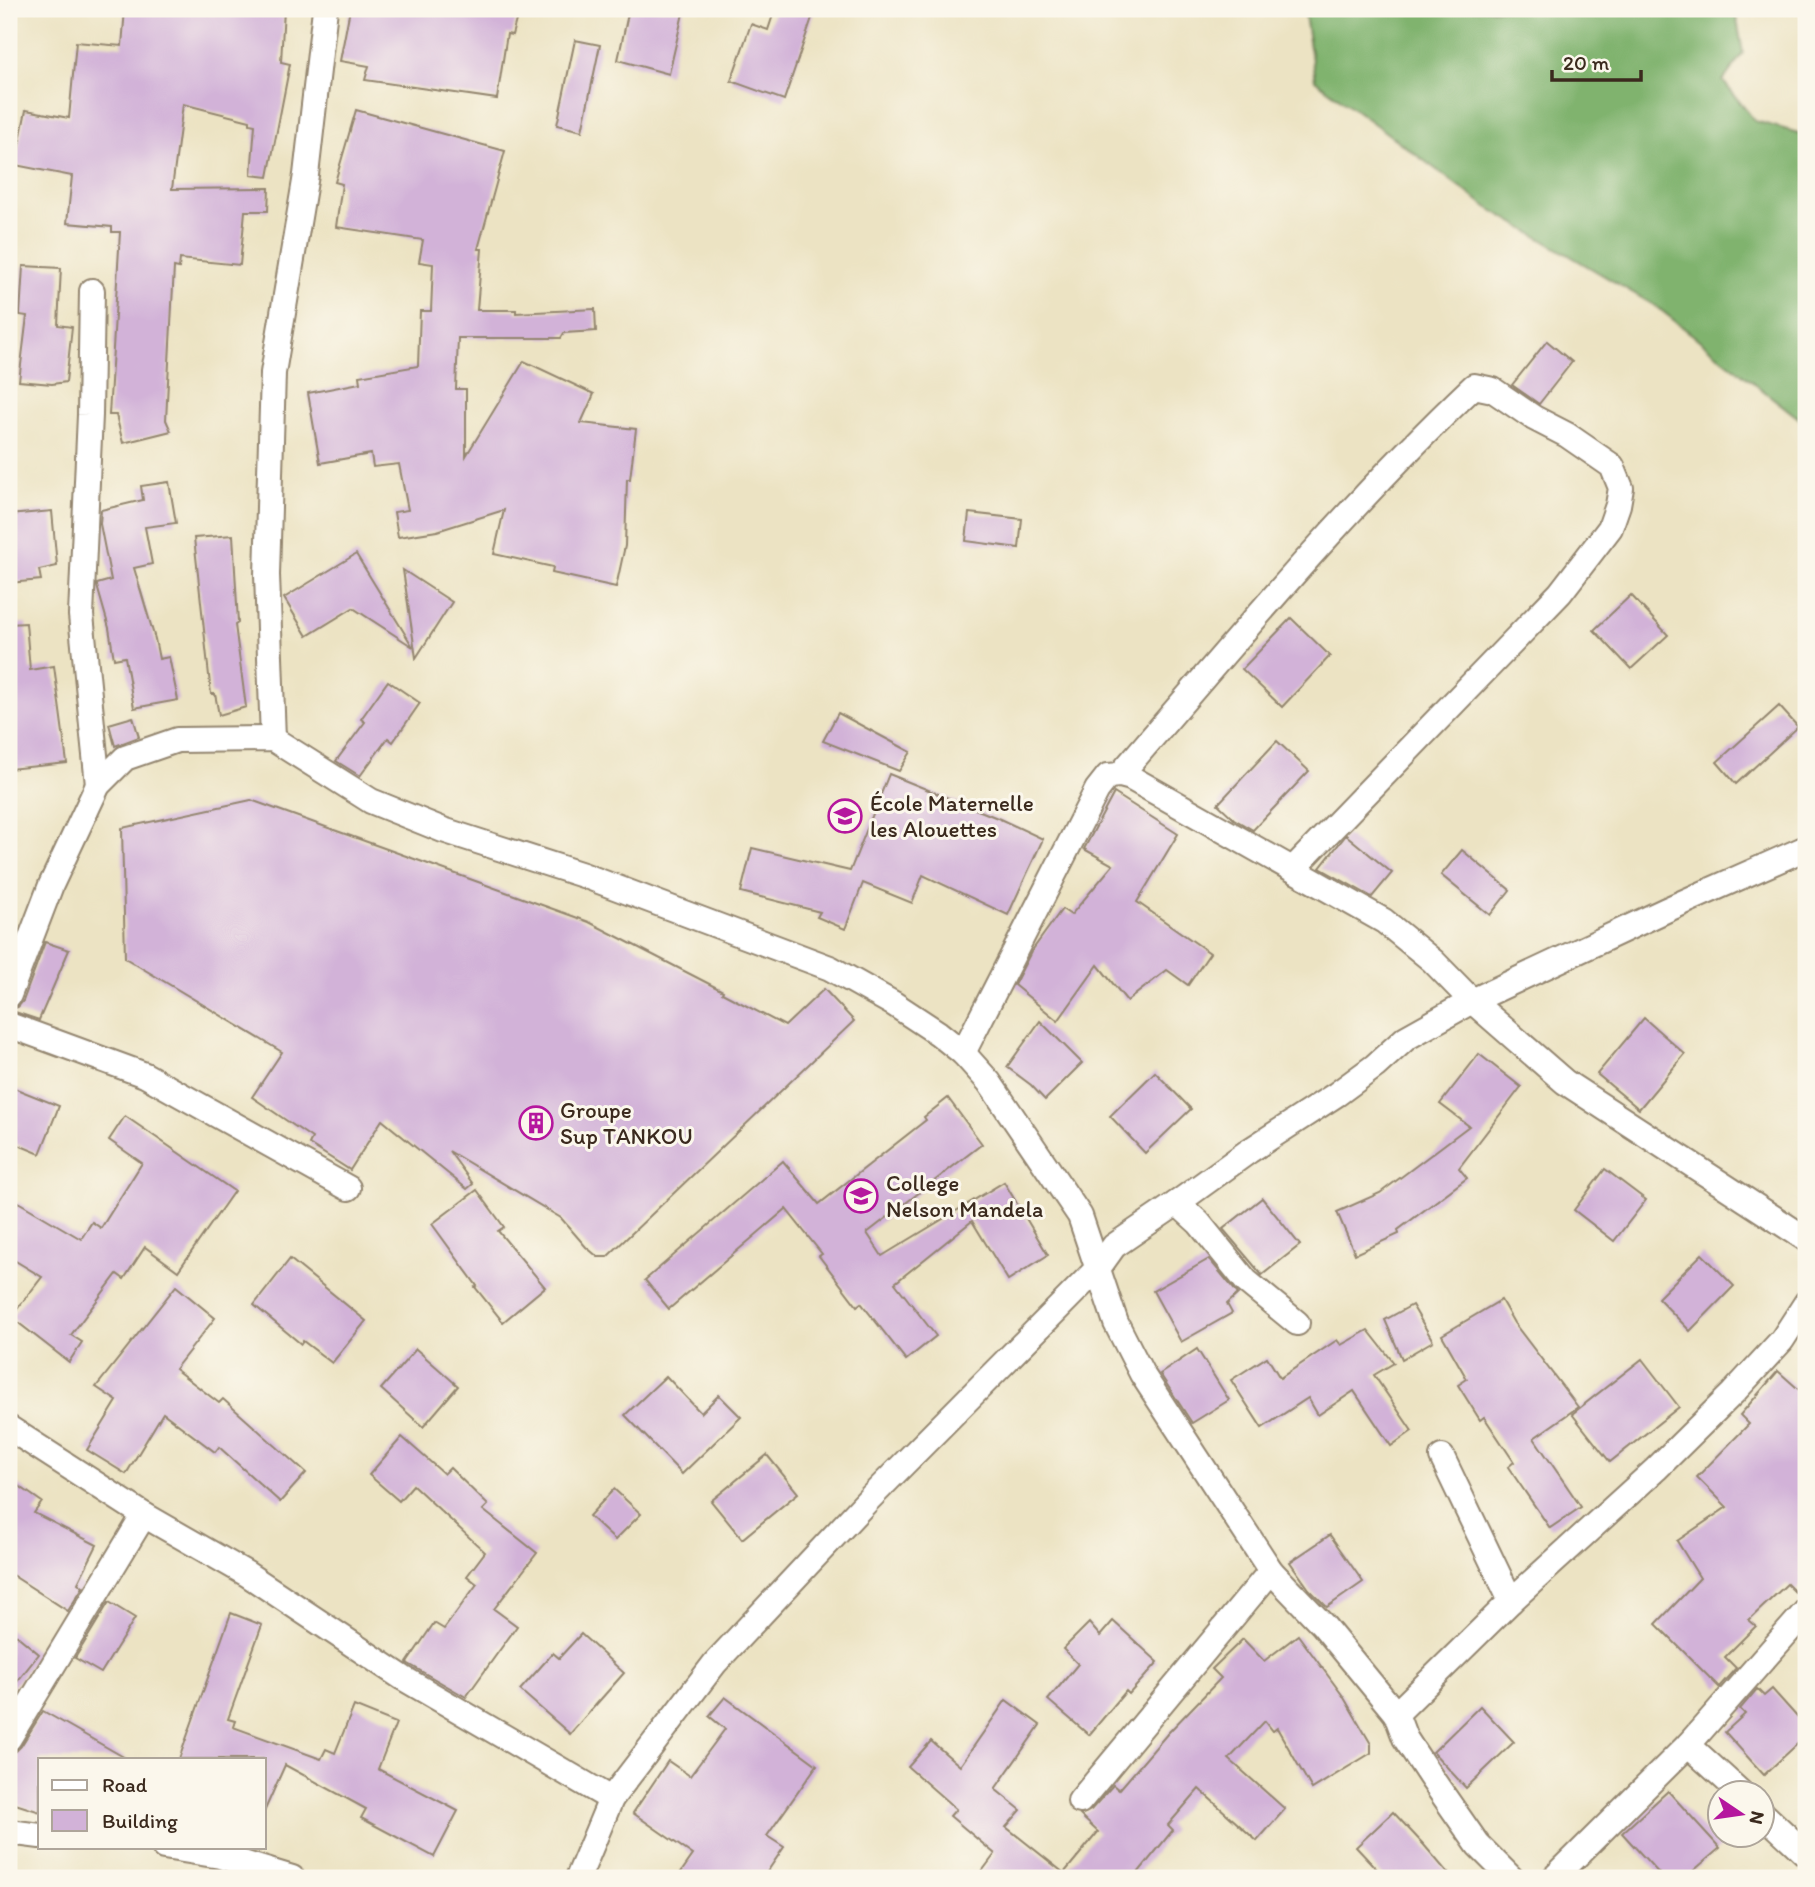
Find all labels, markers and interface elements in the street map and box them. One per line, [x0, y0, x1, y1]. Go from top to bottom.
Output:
scale bar [1552, 38, 1642, 82]
text: 20 m [1563, 50, 1610, 75]
place label: École Maternelle les Alouettes [870, 789, 1034, 843]
school or university icon: École Maternelle les Alouettes [826, 797, 864, 835]
place label: Groupe Sup TANKOU [560, 1096, 693, 1150]
building icon: Groupe Sup TANKOU [517, 1104, 555, 1142]
place label: College Nelson Mandela [886, 1169, 1043, 1223]
school or university icon: College Nelson Mandela [842, 1177, 880, 1215]
legend [38, 1758, 266, 1848]
text: Road [102, 1772, 148, 1797]
north arrow [1706, 1778, 1776, 1848]
text: Building [102, 1808, 178, 1833]
text: N [1744, 1809, 1770, 1827]

